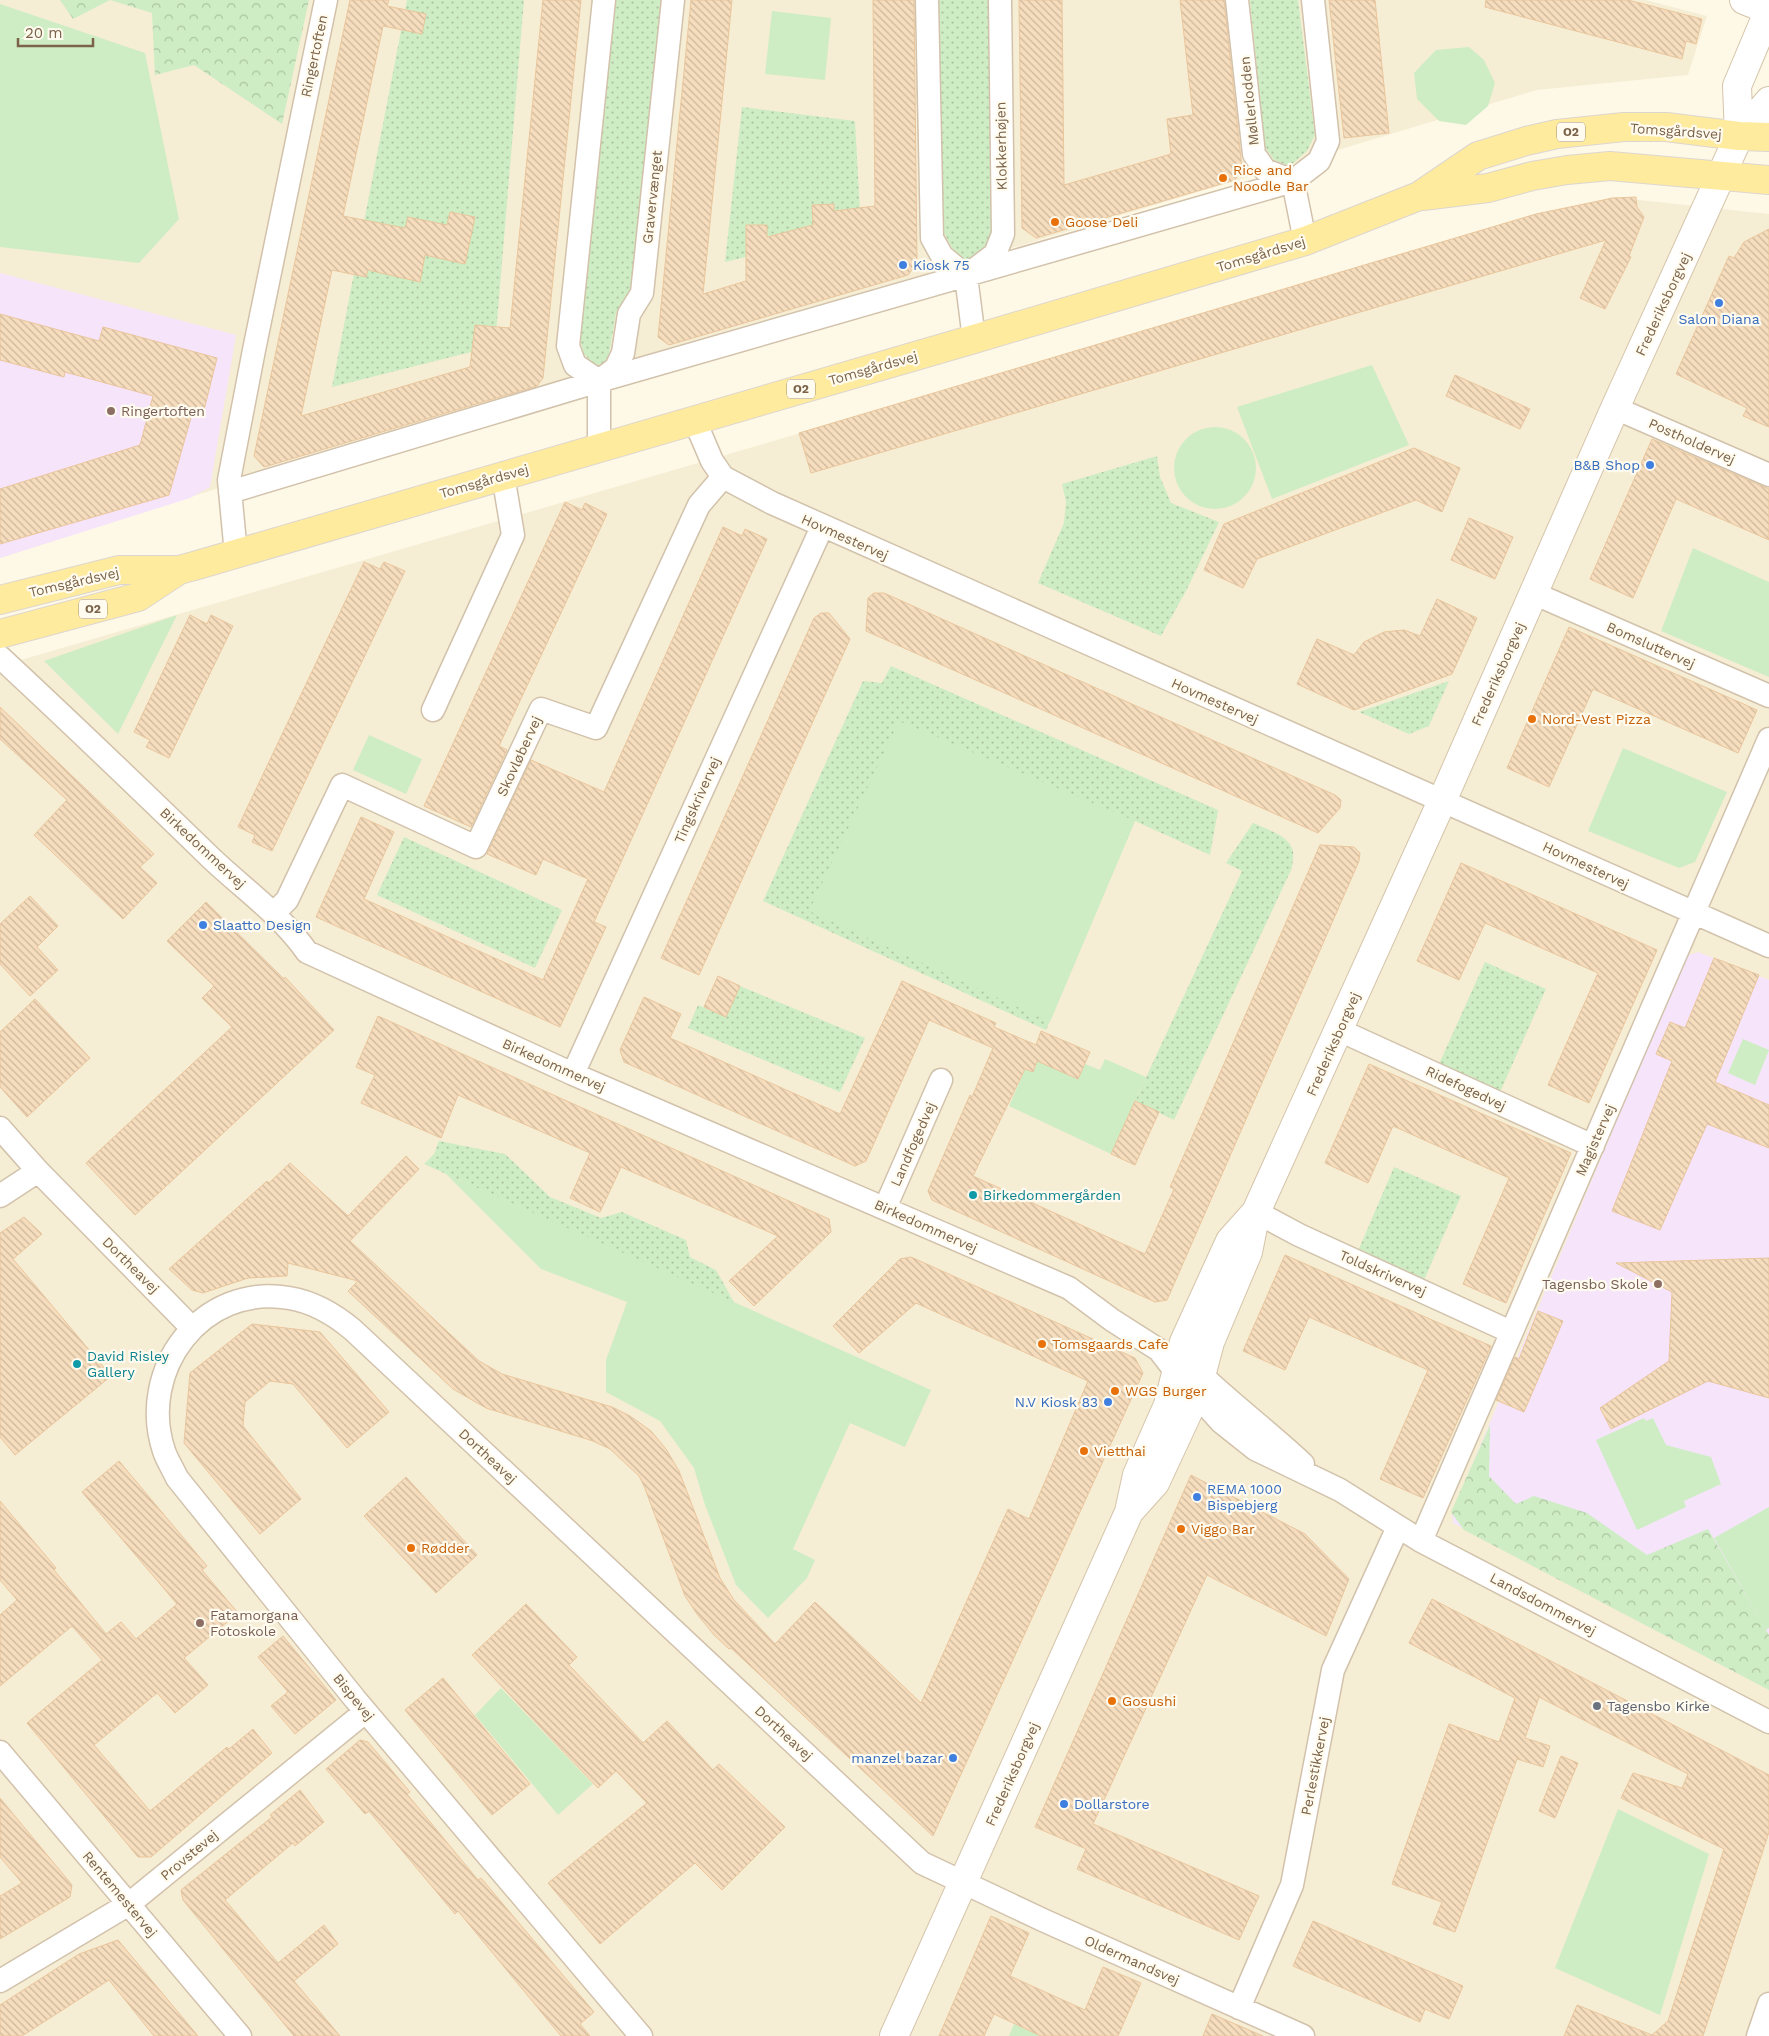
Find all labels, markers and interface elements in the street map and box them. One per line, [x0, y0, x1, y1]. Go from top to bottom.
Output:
street label: Ringertoften [297, 13, 331, 99]
scale bar [18, 15, 92, 47]
text: 20 m [25, 24, 63, 42]
street label: Møllerlodden [1236, 56, 1262, 146]
street label: Klokkerhøjen [992, 101, 1010, 191]
street label: Tomsgårdsvej [1630, 120, 1722, 142]
road number: O2 [1557, 122, 1585, 142]
street label: Gravervænget [639, 149, 665, 245]
place label: Rice and Noodle Bar [1233, 162, 1309, 194]
marker: Rice and Noodle Bar [1217, 172, 1229, 184]
place label: Goose Deli [1065, 214, 1138, 230]
marker: Goose Deli [1049, 216, 1061, 228]
street label: Tomsgårdsvej [1215, 233, 1307, 275]
street label: Frederiksborgvej [1632, 250, 1694, 358]
place label: Kiosk 75 [913, 257, 970, 273]
marker: Kiosk 75 [897, 259, 909, 271]
marker: Salon Diana [1713, 297, 1725, 309]
place label: Salon Diana [1678, 311, 1760, 327]
street label: Tomsgårdsvej [827, 348, 919, 388]
road number: O2 [787, 379, 815, 398]
place label: Ringertoften [121, 403, 205, 419]
marker: Ringertoften [105, 405, 117, 417]
street label: Postholdervej [1646, 415, 1738, 467]
place label: B&B Shop [1573, 457, 1640, 473]
marker: B&B Shop [1644, 459, 1656, 471]
street label: Tomsgårdsvej [438, 461, 530, 501]
street label: Hovmestervej [799, 511, 891, 563]
street label: Tomsgårdsvej [27, 564, 121, 600]
road number: O2 [79, 600, 107, 618]
street label: Bomsluttervej [1604, 618, 1698, 672]
street label: Frederiksborgvej [1468, 620, 1528, 728]
street label: Hovmestervej [1169, 675, 1261, 727]
place label: Nord-Vest Pizza [1542, 711, 1651, 727]
street label: Skovløbervej [493, 713, 545, 799]
marker: Nord-Vest Pizza [1526, 713, 1538, 725]
street label: Tingskrivervej [671, 754, 723, 846]
street label: Birkedommervej [157, 804, 249, 892]
street label: Hovmestervej [1540, 838, 1632, 892]
place label: Slaatto Design [213, 917, 311, 933]
marker: Slaatto Design [197, 919, 209, 931]
street label: Frederiksborgvej [1303, 990, 1363, 1098]
street label: Birkedommervej [500, 1035, 608, 1095]
street label: Ridefogedvej [1423, 1062, 1509, 1114]
street label: Landfogedvej [887, 1099, 939, 1189]
street label: Magistervej [1572, 1102, 1618, 1178]
place label: Birkedommergården [983, 1187, 1121, 1203]
marker: Birkedommergården [967, 1189, 979, 1201]
street label: Birkedommervej [872, 1196, 980, 1256]
street label: Dortheavej [99, 1233, 163, 1297]
street label: Toldskrivervej [1337, 1247, 1429, 1299]
place label: Tagensbo Skole [1542, 1276, 1648, 1292]
marker: Tagensbo Skole [1652, 1278, 1664, 1290]
place label: Tomsgaards Cafe [1052, 1336, 1169, 1352]
marker: Tomsgaards Cafe [1036, 1338, 1048, 1350]
place label: David Risley Gallery [87, 1348, 170, 1380]
marker: David Risley Gallery [71, 1358, 83, 1370]
place label: WGS Burger [1125, 1383, 1207, 1399]
marker: WGS Burger [1109, 1385, 1121, 1397]
place label: N.V Kiosk 83 [1015, 1394, 1098, 1410]
marker: N.V Kiosk 83 [1102, 1396, 1114, 1408]
street label: Dortheavej [456, 1425, 520, 1487]
place label: Vietthai [1094, 1443, 1146, 1459]
marker: Vietthai [1078, 1445, 1090, 1457]
place label: REMA 1000 Bispebjerg [1207, 1481, 1282, 1513]
marker: REMA 1000 Bispebjerg [1191, 1491, 1203, 1503]
place label: Viggo Bar [1191, 1521, 1255, 1537]
marker: Viggo Bar [1175, 1523, 1187, 1535]
place label: Rødder [421, 1540, 470, 1556]
marker: Rødder [405, 1542, 417, 1554]
street label: Landsdommervej [1487, 1569, 1599, 1639]
place label: Fatamorgana Fotoskole [210, 1607, 298, 1639]
marker: Fatamorgana Fotoskole [194, 1617, 206, 1629]
street label: Bispevej [330, 1670, 378, 1724]
place label: Gosushi [1122, 1693, 1176, 1709]
marker: Gosushi [1106, 1695, 1118, 1707]
place label: Tagensbo Kirke [1607, 1698, 1710, 1714]
marker: Tagensbo Kirke [1591, 1700, 1603, 1712]
street label: Dortheavej [752, 1702, 816, 1764]
street label: Perlestikkervej [1298, 1715, 1332, 1817]
street label: Frederiksborgvej [982, 1720, 1042, 1828]
place label: manzel bazar [851, 1750, 943, 1766]
marker: manzel bazar [947, 1752, 959, 1764]
place label: Dollarstore [1074, 1796, 1150, 1812]
marker: Dollarstore [1058, 1798, 1070, 1810]
street label: Provstevej [157, 1826, 221, 1884]
street label: Rentemestervej [79, 1848, 161, 1940]
street label: Oldermandsvej [1082, 1932, 1182, 1988]

